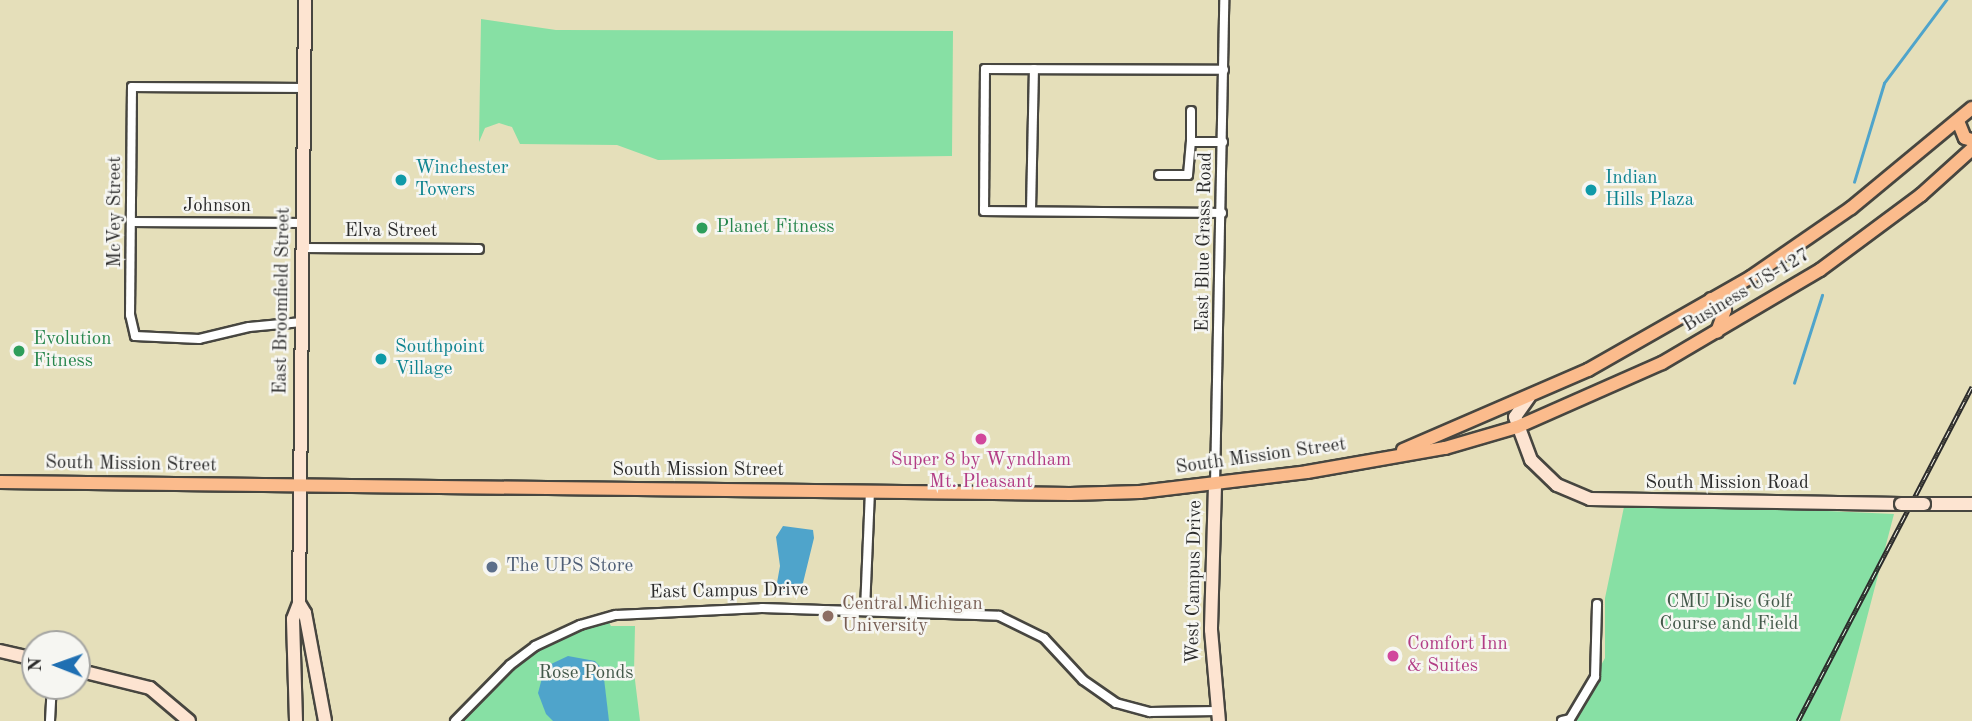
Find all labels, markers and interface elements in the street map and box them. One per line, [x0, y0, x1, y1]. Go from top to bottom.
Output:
street label: East Blue Grass Road [1192, 152, 1218, 332]
street label: McVey Street [105, 156, 127, 268]
place label: Winchester Towers [415, 158, 509, 202]
place label: Indian Hills Plaza [1605, 168, 1694, 212]
marker: Winchester Towers [393, 172, 409, 188]
marker: Indian Hills Plaza [1583, 182, 1599, 198]
street label: Johnson [183, 196, 251, 218]
street label: East Broomfield Street [270, 207, 296, 395]
place label: Planet Fitness [716, 217, 835, 239]
marker: Planet Fitness [694, 220, 710, 236]
street label: Elva Street [345, 221, 437, 243]
street label: Business US-127 [1679, 244, 1815, 338]
place label: Evolution Fitness [33, 329, 111, 373]
place label: Southpoint Village [395, 337, 485, 381]
marker: Evolution Fitness [11, 343, 27, 359]
marker: Southpoint Village [373, 351, 389, 367]
marker: Super 8 by Wyndham Mt. Pleasant [973, 431, 989, 447]
street label: South Mission Street [1174, 434, 1348, 480]
place label: Super 8 by Wyndham Mt. Pleasant [891, 450, 1071, 494]
street label: South Mission Street [45, 452, 217, 478]
street label: South Mission Street [612, 460, 784, 482]
street label: South Mission Road [1645, 473, 1809, 495]
street label: West Campus Drive [1182, 500, 1208, 664]
place label: The UPS Store [506, 556, 633, 578]
marker: The UPS Store [484, 559, 500, 575]
street label: East Campus Drive [649, 579, 809, 605]
park label: CMU Disc Golf Course and Field [1659, 592, 1799, 636]
place label: Central Michigan University [842, 594, 983, 638]
marker: Central Michigan University [820, 608, 836, 624]
north arrow [21, 630, 91, 700]
place label: Comfort Inn & Suites [1407, 634, 1508, 678]
marker: Comfort Inn & Suites [1385, 648, 1401, 664]
text: N [27, 657, 46, 672]
park label: Rose Ponds [538, 663, 634, 685]

